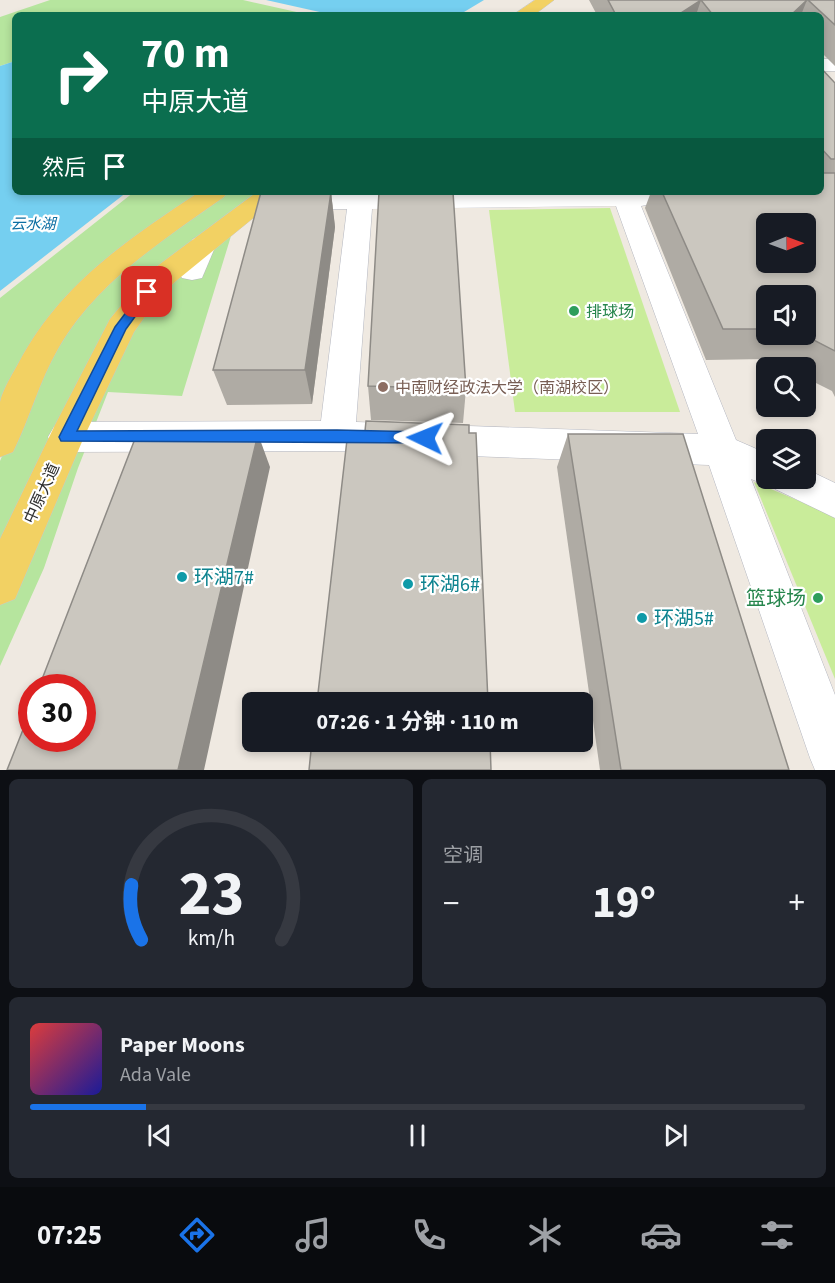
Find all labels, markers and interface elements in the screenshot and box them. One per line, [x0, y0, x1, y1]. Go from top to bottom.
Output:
text: 70 m [141, 24, 230, 84]
icon: right [42, 36, 120, 114]
text: 中原大道 [141, 83, 249, 122]
icon: arrive [98, 150, 131, 183]
text: 然后 [42, 152, 86, 184]
north arrow [756, 213, 816, 273]
map controls [756, 213, 816, 489]
water label: 云水湖 [10, 214, 57, 235]
pin [121, 266, 172, 317]
icon: arrive [130, 275, 163, 308]
button: sound [756, 285, 816, 345]
place label: 排球场 [586, 301, 634, 323]
marker: 排球场 [567, 304, 581, 318]
button: search [756, 357, 816, 417]
place label: 中南财经政法大学（南湖校区） [395, 377, 619, 399]
marker: 中南财经政法大学（南湖校区） [376, 380, 390, 394]
position arrow [393, 406, 457, 470]
button: layers [756, 429, 816, 489]
street label: 中原大道 [19, 460, 65, 527]
place label: 环湖7# [194, 564, 254, 592]
marker: 环湖7# [175, 570, 189, 584]
place label: 环湖6# [420, 571, 480, 599]
marker: 环湖6# [401, 577, 415, 591]
place label: 篮球场 [746, 585, 806, 613]
marker: 篮球场 [811, 591, 825, 605]
place label: 环湖5# [654, 605, 714, 633]
marker: 环湖5# [635, 611, 649, 625]
speed limit sign: 30 [18, 674, 96, 752]
text: 07:26 · 1 分钟 · 110 m [317, 706, 518, 738]
text: 空调 [443, 842, 483, 870]
text: 23 [178, 850, 244, 939]
text: 19° [592, 871, 656, 935]
text: − [443, 880, 459, 927]
text: + [789, 880, 805, 927]
text: km/h [187, 924, 235, 955]
text: Paper Moons [120, 1029, 245, 1061]
text: Ada Vale [120, 1061, 191, 1089]
icon: previous [143, 1119, 176, 1152]
icon: pause [401, 1119, 434, 1152]
icon: next [659, 1119, 692, 1152]
icon: directions [176, 1214, 218, 1256]
icon: music [292, 1214, 334, 1256]
icon: phone [408, 1214, 450, 1256]
icon: climate [524, 1214, 566, 1256]
icon: car [640, 1214, 682, 1256]
icon: filters [756, 1214, 798, 1256]
text: 07:25 [37, 1216, 102, 1255]

